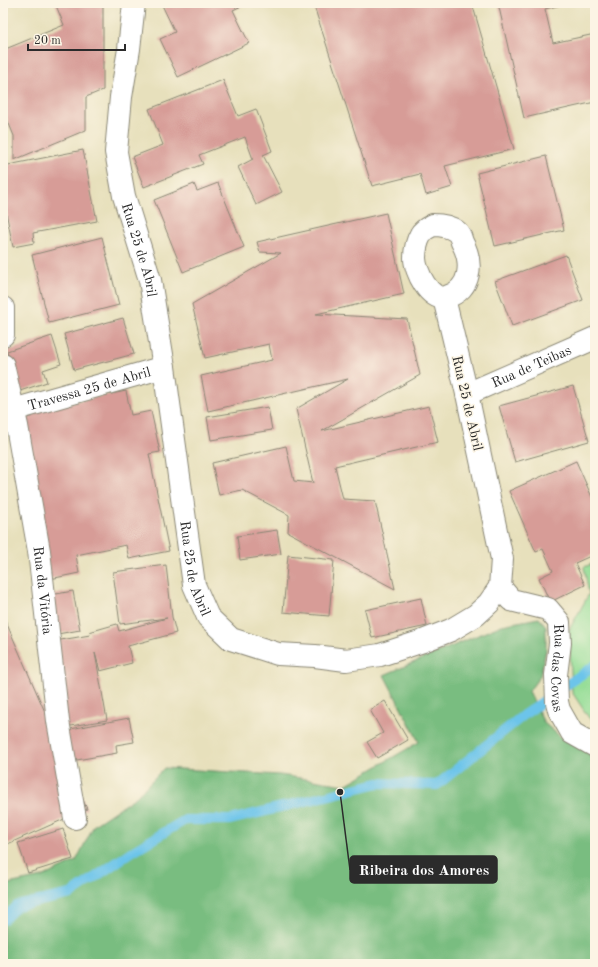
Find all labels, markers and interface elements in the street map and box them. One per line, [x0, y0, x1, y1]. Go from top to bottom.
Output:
scale bar [28, 26, 125, 52]
text: 20 m [34, 35, 61, 47]
street label: Rua 25 de Abril [119, 201, 159, 298]
street label: Rua de Teibas [490, 343, 574, 390]
street label: Rua 25 de Abril [449, 354, 485, 452]
street label: Travessa 25 de Abril [26, 365, 153, 414]
street label: Rua 25 de Abril [177, 520, 213, 618]
street label: Rua da Vitória [31, 545, 54, 635]
street label: Rua das Covas [548, 623, 566, 713]
callout: Ribeira dos Amores [350, 856, 497, 883]
text: Ribeira dos Amores [359, 864, 489, 879]

